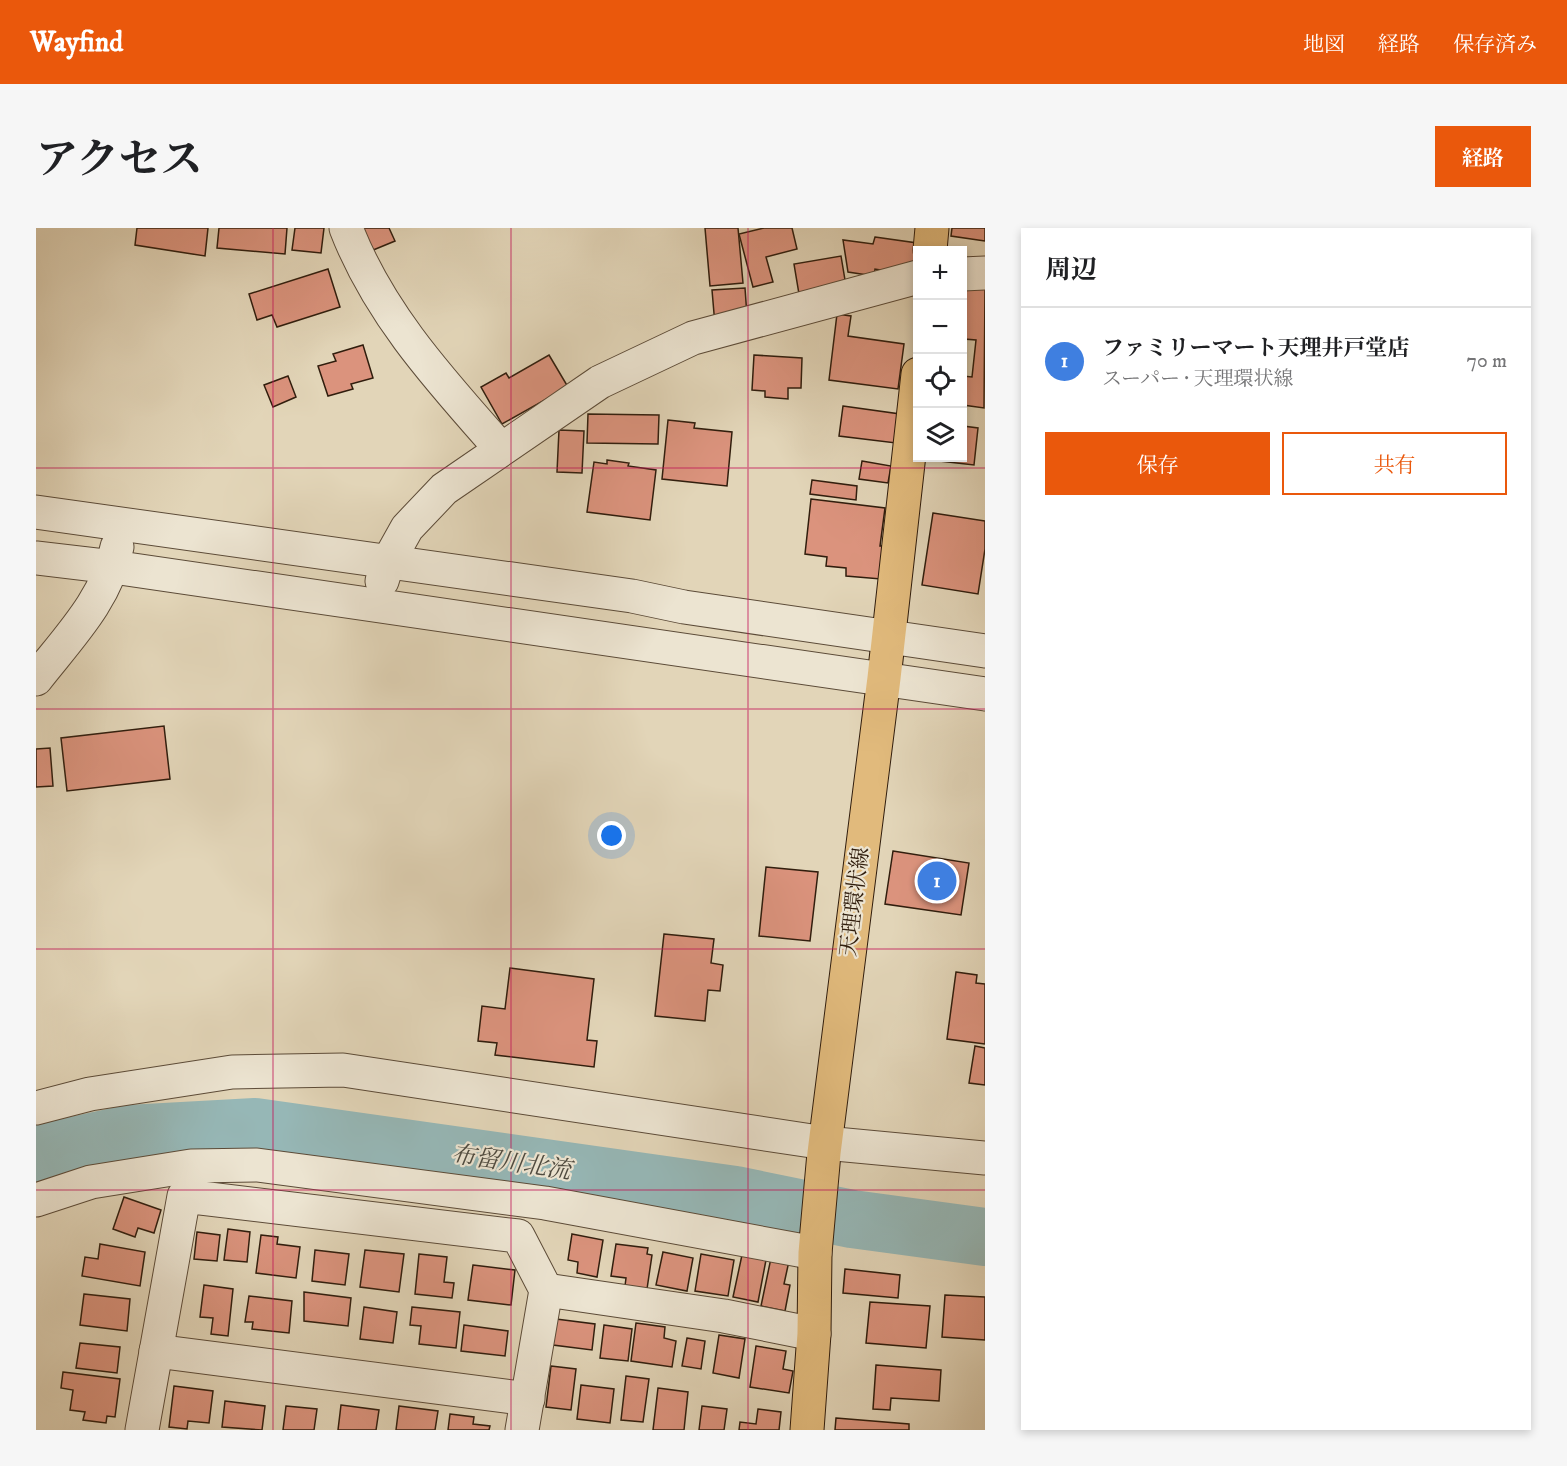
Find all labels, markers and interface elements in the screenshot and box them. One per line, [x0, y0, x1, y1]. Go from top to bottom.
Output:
text: Wayfind [30, 25, 123, 60]
text: 地図 [1303, 32, 1345, 58]
text: 経路 [1378, 32, 1420, 58]
text: 保存済み [1453, 32, 1537, 58]
button: 経路 [1435, 126, 1531, 187]
text: アクセス [36, 135, 203, 187]
map controls [913, 246, 967, 462]
button: + [913, 246, 967, 300]
text: 周辺 [1045, 254, 1097, 287]
button: − [913, 300, 967, 354]
text: ファミリーマート天理井戸堂店 [1102, 335, 1410, 362]
text: 1 [1061, 349, 1068, 374]
text: 70 m [1466, 349, 1507, 374]
button: locate [913, 354, 967, 408]
text: スーパー · 天理環状線 [1102, 367, 1293, 392]
button: layers [913, 408, 967, 462]
button: 保存 [1045, 432, 1270, 495]
button: 共有 [1282, 432, 1507, 495]
your location [597, 821, 626, 850]
street label: 天理環状線 [835, 846, 875, 958]
pin: 1 [918, 858, 956, 904]
water label: 布留川北流 [449, 1140, 576, 1187]

